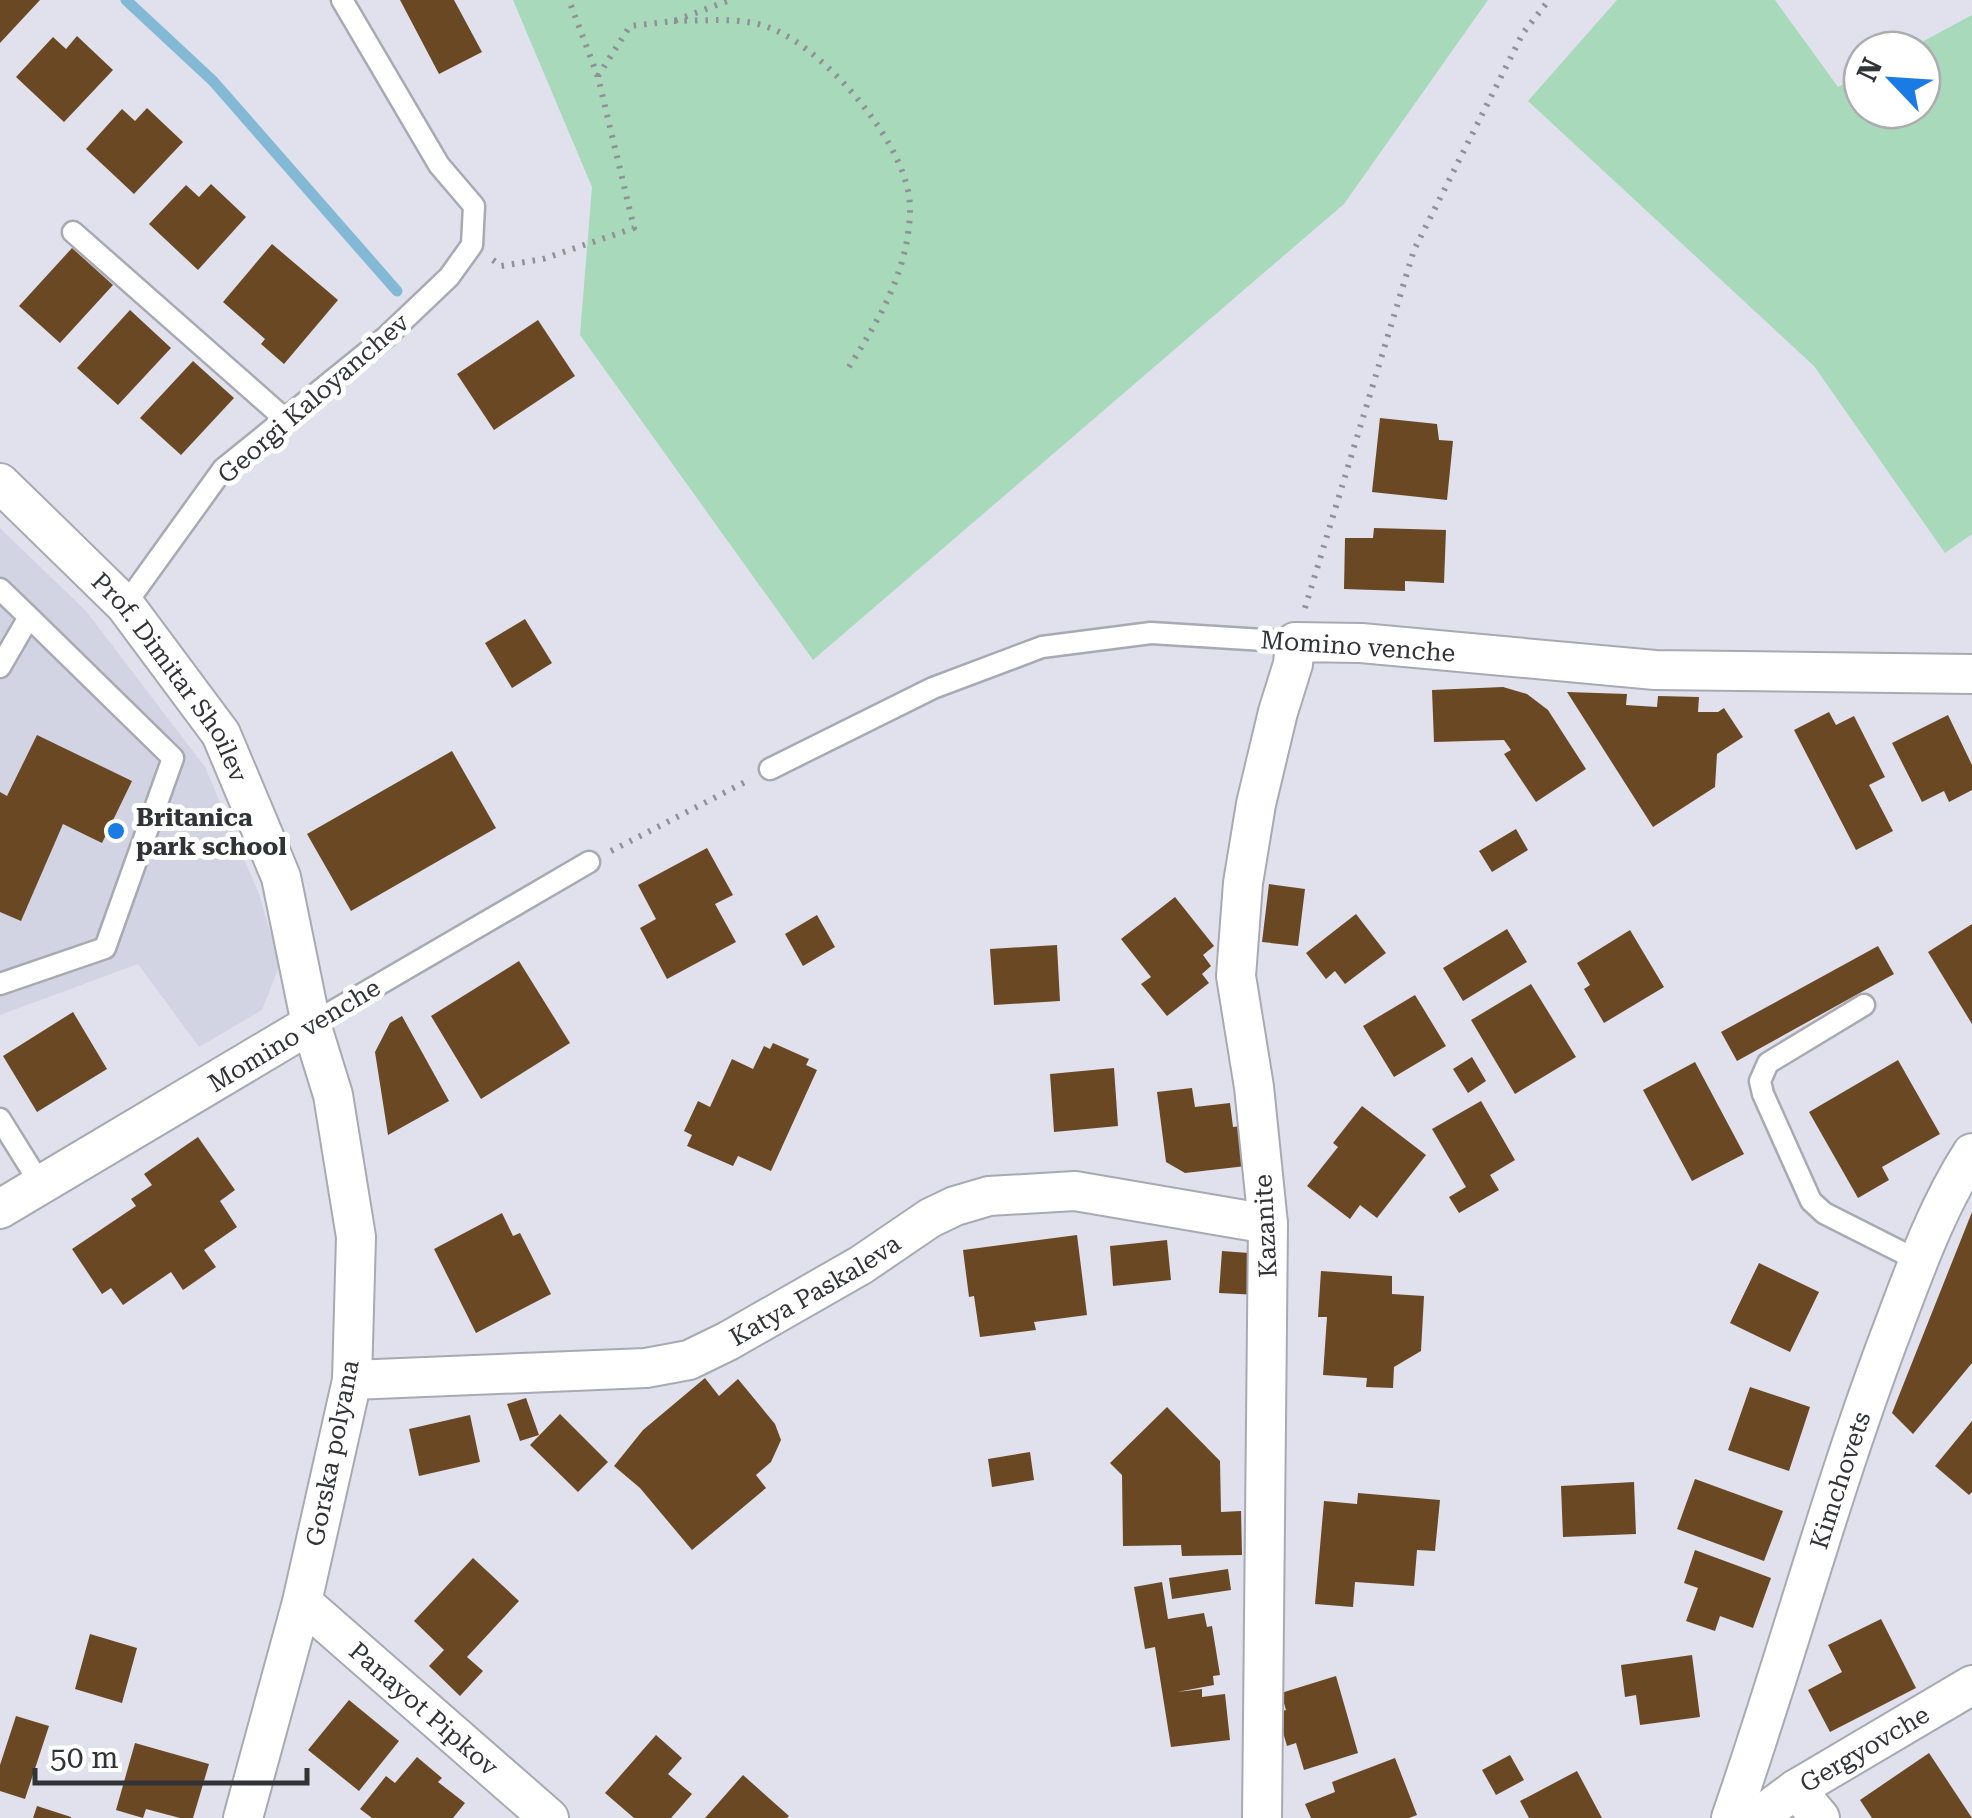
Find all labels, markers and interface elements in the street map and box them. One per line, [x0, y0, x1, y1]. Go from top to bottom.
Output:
north arrow [1842, 30, 1942, 130]
text: N [1850, 53, 1889, 86]
street label: Georgi Kaloyanchev [212, 307, 415, 489]
street label: Prof. Dimitar Shoilev [86, 567, 254, 787]
street label: Momino venche [1260, 625, 1456, 668]
place label: Britanica park school [136, 803, 287, 861]
marker: Britanica park school [105, 820, 127, 842]
street label: Momino venche [203, 973, 385, 1098]
street label: Kazanite [1248, 1173, 1283, 1278]
street label: Katya Paskaleva [725, 1228, 906, 1352]
street label: Gorska polyana [300, 1357, 365, 1549]
street label: Kimchovets [1804, 1408, 1877, 1553]
street label: Panayot Pipkov [343, 1636, 504, 1782]
street label: Gergyovche [1795, 1700, 1934, 1798]
scale bar [35, 1723, 308, 1785]
text: 50 m [50, 1740, 119, 1775]

